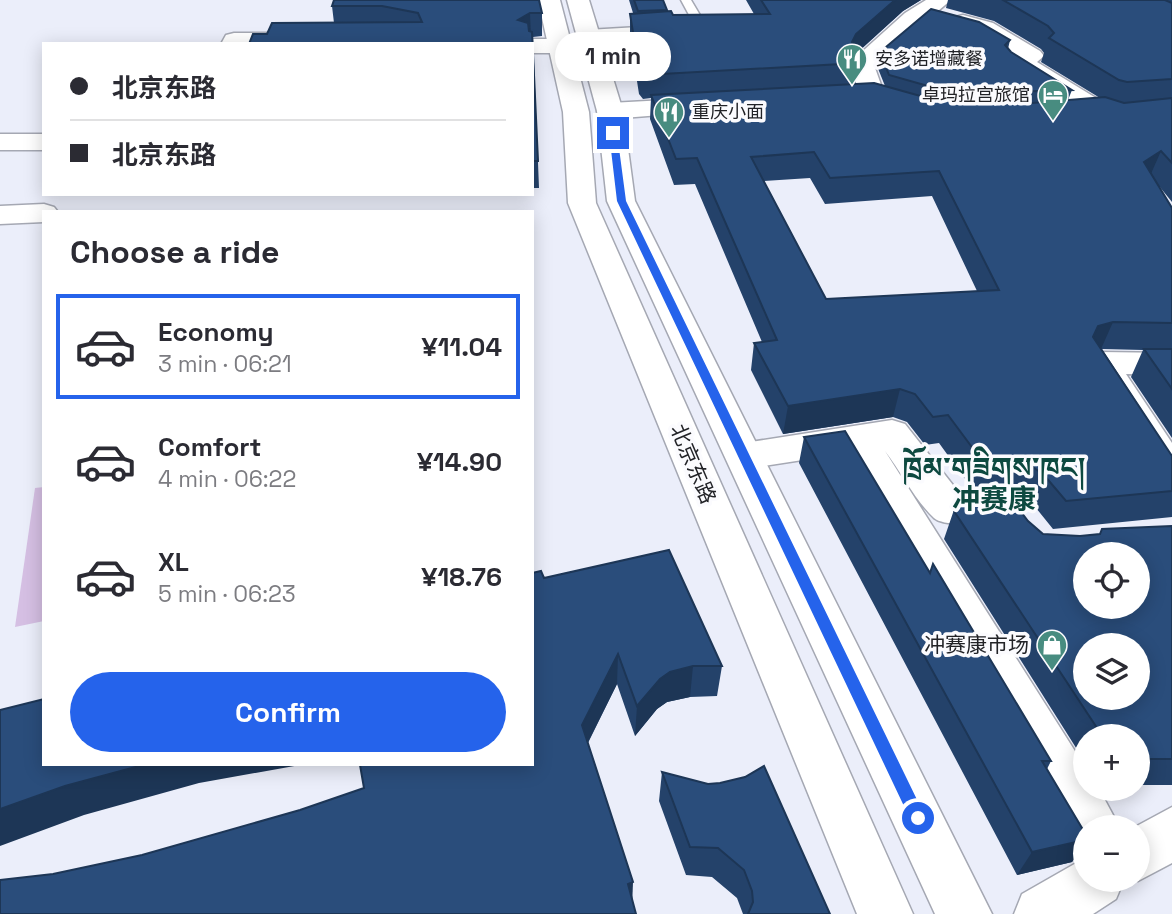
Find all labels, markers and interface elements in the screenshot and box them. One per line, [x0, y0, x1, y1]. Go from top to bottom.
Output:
callout: 1 min [555, 32, 671, 80]
text: 1 min [585, 41, 641, 71]
restaurant icon: 安多诺增藏餐 [835, 42, 869, 86]
place label: 安多诺增藏餐 [875, 47, 983, 70]
text: 北京东路 [112, 71, 216, 105]
hotel icon: 卓玛拉宫旅馆 [1036, 78, 1070, 122]
place label: 卓玛拉宫旅馆 [922, 83, 1030, 106]
restaurant icon: 重庆小面 [652, 95, 686, 139]
place label: 重庆小面 [692, 100, 764, 123]
route end [597, 117, 629, 149]
text: 北京东路 [112, 138, 216, 172]
text: Choose a ride [70, 232, 280, 272]
icon: car [74, 315, 137, 378]
text: Economy [158, 315, 274, 349]
text: ¥11.04 [422, 330, 502, 364]
text: 3 min · 06:21 [158, 349, 292, 379]
street label: 北京东路 [665, 420, 722, 508]
icon: car [74, 430, 137, 493]
text: Comfort [158, 430, 261, 464]
text: ¥14.90 [417, 445, 502, 479]
district label: ཁྲོམ་གཟིགས་ཁང། 冲赛康 [902, 445, 1086, 517]
text: 4 min · 06:22 [158, 464, 296, 494]
map controls [1073, 542, 1150, 892]
button: locate [1073, 542, 1150, 619]
icon: car [74, 545, 137, 608]
text: XL [158, 545, 189, 579]
text: ¥18.76 [421, 560, 502, 594]
text: 5 min · 06:23 [158, 579, 296, 609]
shop icon: 冲赛康市场 [1035, 628, 1069, 672]
place label: 冲赛康市场 [924, 631, 1029, 658]
button: layers [1073, 633, 1150, 710]
button: Confirm [70, 672, 506, 752]
button: + [1073, 724, 1150, 801]
route start [902, 802, 934, 834]
button: − [1073, 815, 1150, 892]

